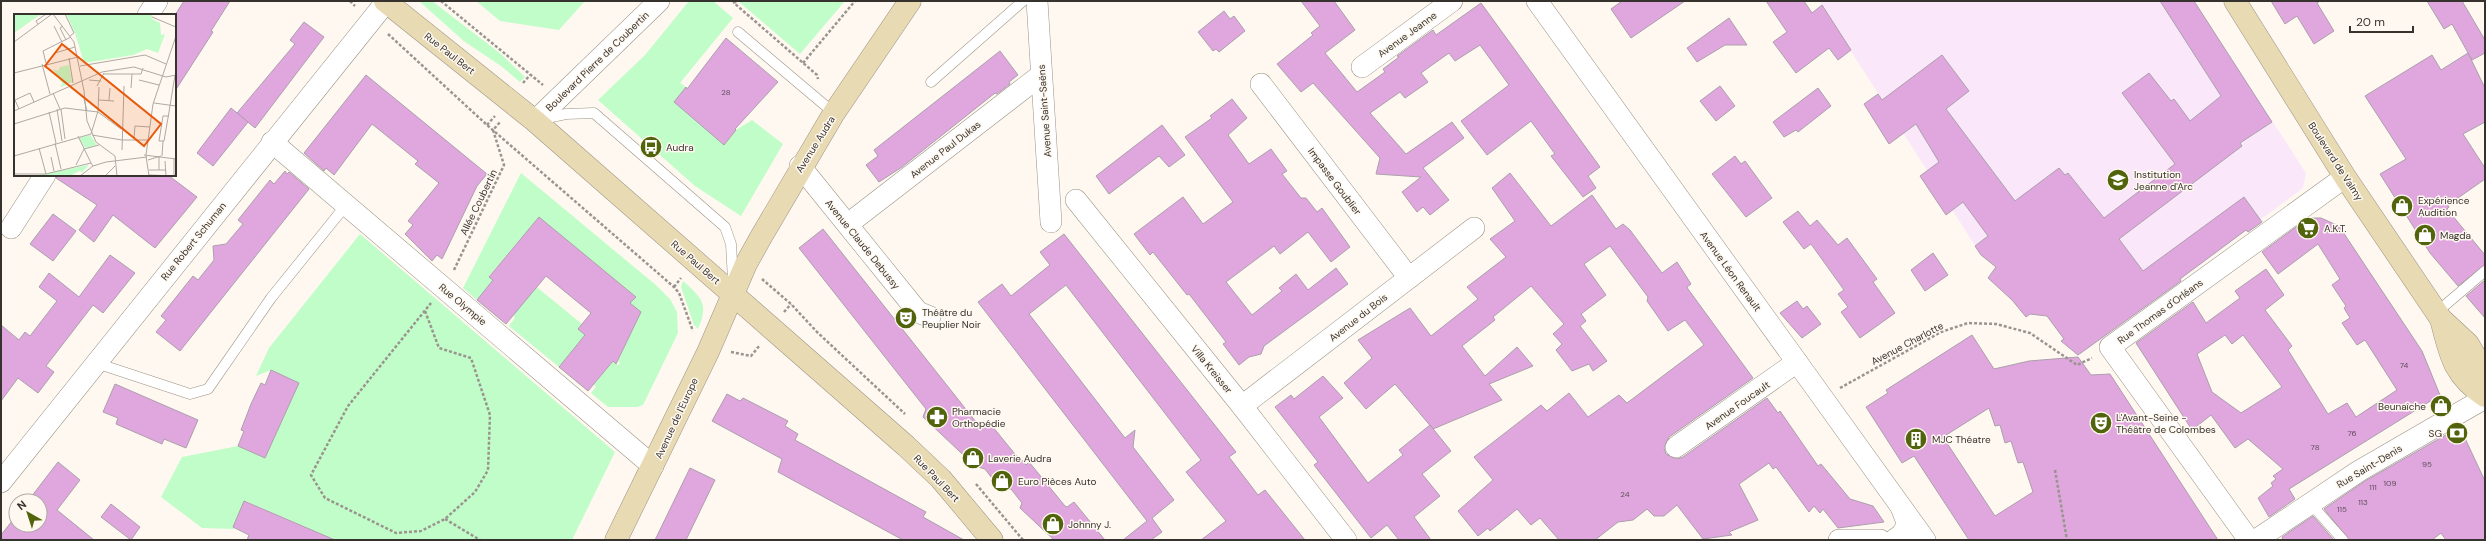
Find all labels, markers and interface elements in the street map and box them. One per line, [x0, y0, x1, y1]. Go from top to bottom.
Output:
street label: Boulevard Pierre de Coubertin [543, 8, 652, 114]
street label: Avenue Jeanne [1375, 8, 1440, 60]
scale bar [2350, 8, 2413, 34]
inset map [14, 14, 176, 176]
text: 20 m [2356, 14, 2385, 30]
street label: Rue Paul Bert [422, 29, 478, 77]
street label: Avenue Saint-Saëns [1035, 64, 1054, 158]
house number: 28 [721, 87, 731, 97]
street label: Avenue Audra [793, 114, 838, 175]
street label: Avenue Paul Dukas [907, 118, 983, 181]
street label: Boulevard de Valmy [2305, 120, 2366, 203]
bus stop icon: Audra [638, 134, 664, 160]
place label: Audra [666, 141, 694, 154]
street label: Impasse Goublier [1305, 145, 1364, 218]
street label: Allée Coubertin [457, 167, 500, 237]
school or university icon: Institution Jeanne d'Arc [2105, 167, 2131, 193]
place label: Institution Jeanne d'Arc [2134, 168, 2193, 193]
shop icon: Expérience Audition [2389, 193, 2415, 219]
place label: Expérience Audition [2418, 194, 2470, 219]
street label: Avenue Claude Debussy [822, 197, 903, 292]
street label: Rue Robert Schuman [158, 199, 229, 283]
supermarket icon: A.K.T. [2295, 215, 2321, 241]
place label: A.K.T. [2324, 222, 2346, 235]
shop icon: Magda [2412, 222, 2438, 248]
street label: Avenue Léon Renault [1697, 229, 1764, 314]
place label: Magda [2440, 229, 2471, 242]
street label: Rue Paul Bert [668, 237, 723, 287]
street label: Rue Thomas d'Orléans [2115, 276, 2206, 347]
street label: Rue Olympie [436, 281, 490, 328]
street label: Avenue du Bois [1326, 291, 1390, 344]
theatre icon: Théâtre du Peuplier Noir [893, 305, 919, 331]
place label: Théâtre du Peuplier Noir [922, 306, 981, 331]
street label: Avenue Charlotte [1869, 319, 1946, 368]
street label: Villa Kreisser [1188, 342, 1235, 396]
house number: 74 [2400, 360, 2408, 370]
street label: Avenue de l'Europe [652, 375, 701, 461]
street label: Avenue Foucault [1702, 378, 1772, 433]
shop icon: Beunaîche [2428, 393, 2454, 419]
place label: Beunaîche [2378, 400, 2426, 413]
pharmacy icon: Pharmacie Orthopédie [924, 404, 950, 430]
place label: Pharmacie Orthopédie [952, 405, 1006, 430]
theatre icon: L'Avant-Seine - Théâtre de Colombes [2088, 410, 2114, 436]
place label: L'Avant-Seine - Théâtre de Colombes [2116, 411, 2216, 436]
bank icon: SG [2444, 420, 2470, 446]
building icon: MJC Théatre [1903, 426, 1929, 452]
place label: SG [2429, 427, 2442, 440]
house number: 76 [2347, 428, 2357, 438]
place label: MJC Théatre [1932, 433, 1991, 446]
house number: 78 [2311, 442, 2320, 452]
street label: Rue Saint-Denis [2334, 442, 2405, 491]
shop icon: Laverie Audra [960, 445, 986, 471]
street label: Rue Paul Bert [911, 452, 963, 505]
place label: Laverie Audra [988, 452, 1051, 465]
house number: 95 [2422, 459, 2432, 469]
shop icon: Euro Pièces Auto [989, 468, 1015, 494]
place label: Euro Pièces Auto [1018, 475, 1096, 488]
house number: 109 [2384, 478, 2397, 488]
house number: 111 [2369, 482, 2377, 492]
house number: 24 [1620, 489, 1630, 499]
north arrow [8, 493, 48, 533]
text: N [14, 497, 29, 513]
house number: 113 [2358, 497, 2368, 507]
house number: 115 [2337, 504, 2347, 514]
shop icon: Johnny J. [1040, 511, 1066, 537]
place label: Johnny J. [1068, 518, 1111, 531]

